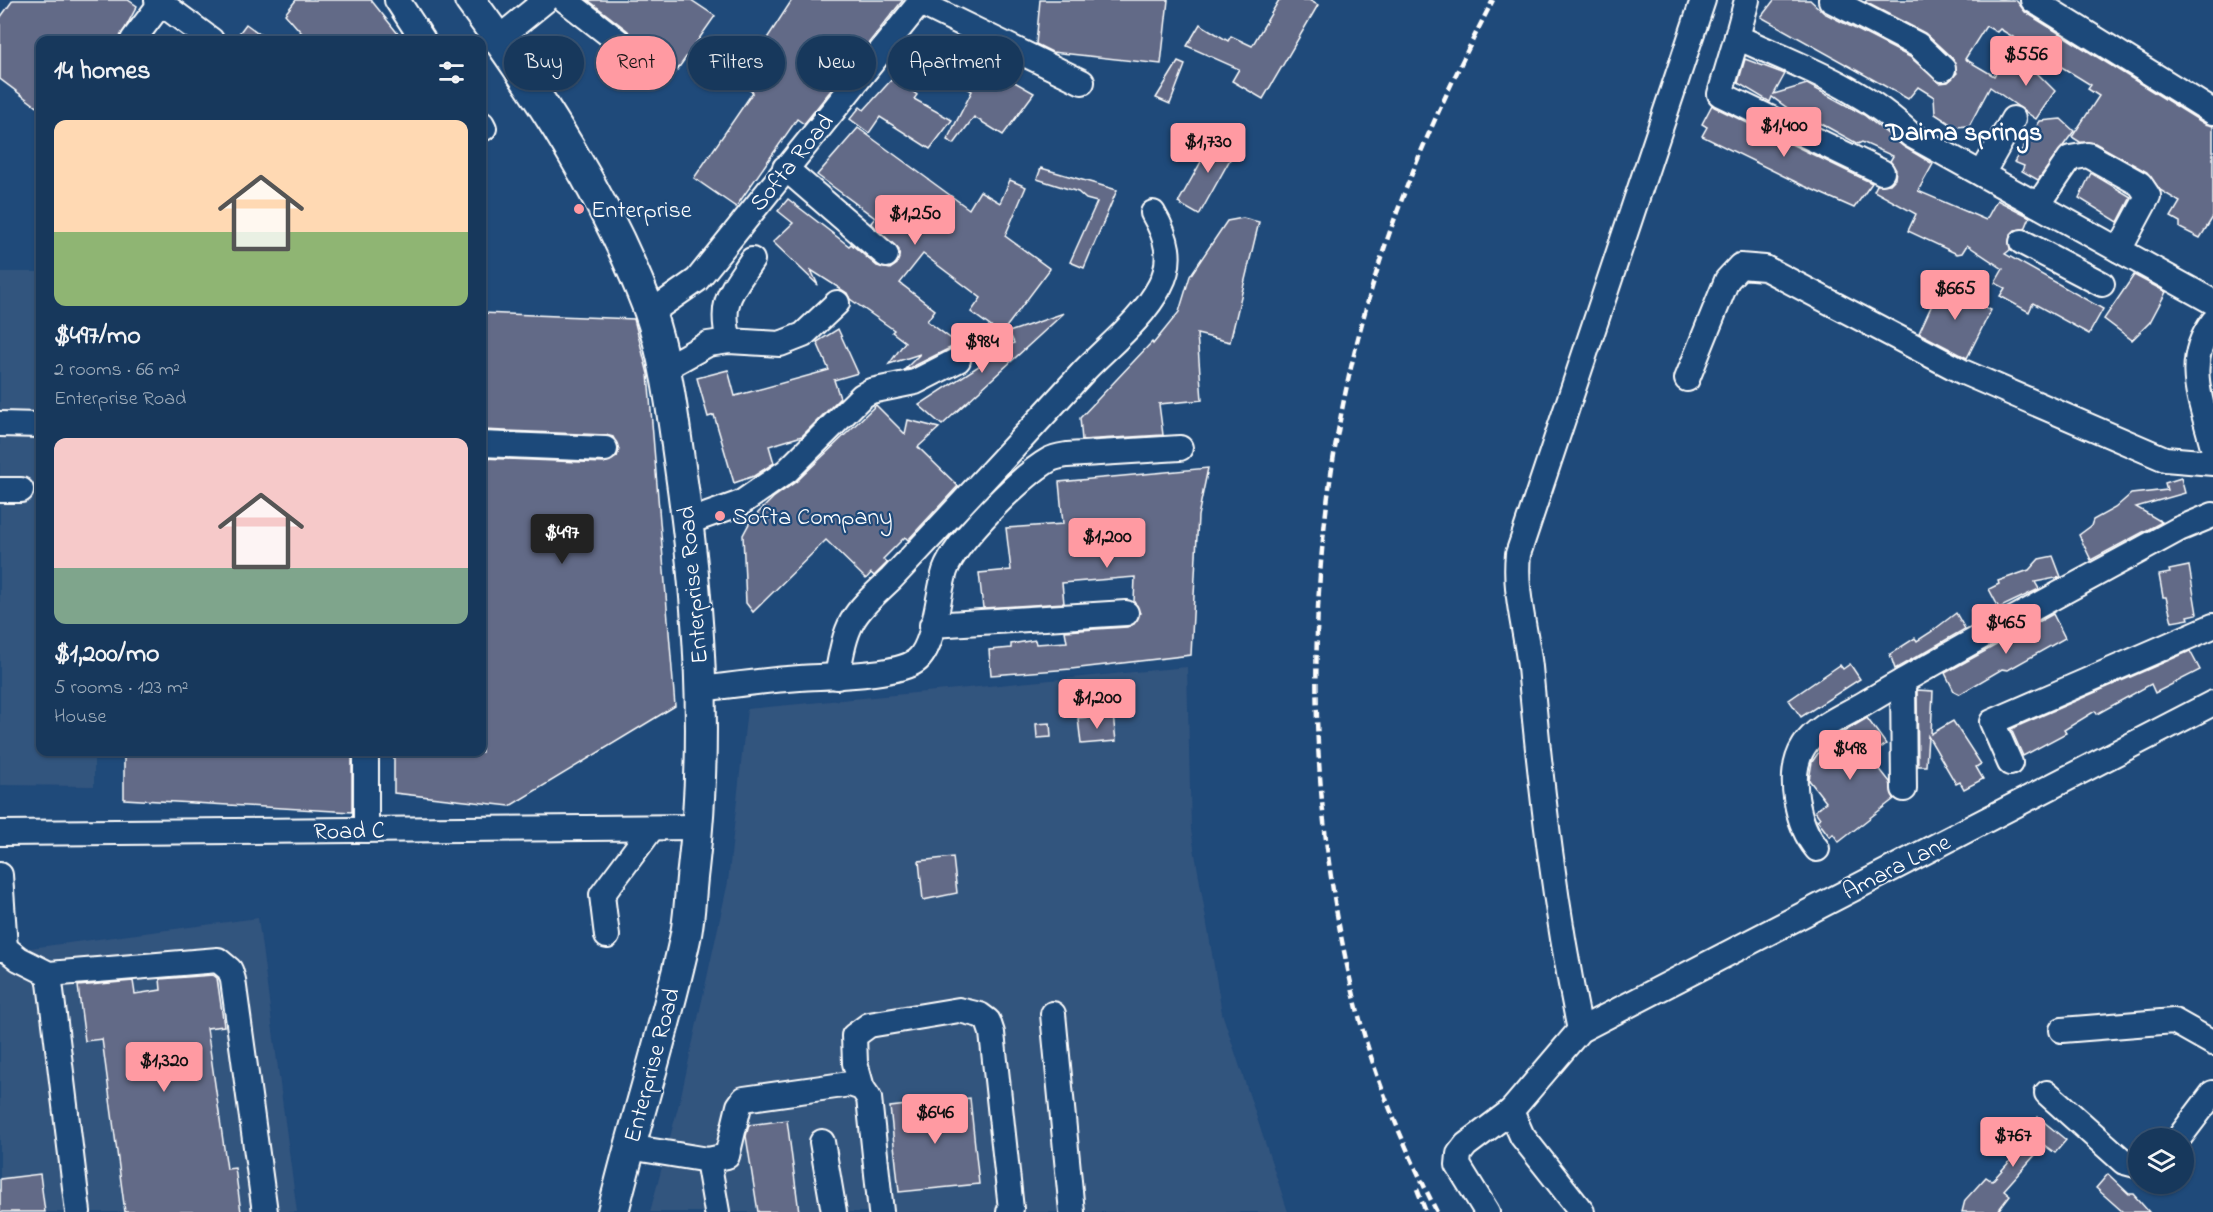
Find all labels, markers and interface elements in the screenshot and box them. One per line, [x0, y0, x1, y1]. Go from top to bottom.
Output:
chip: Buy [504, 36, 584, 90]
chip: Rent [596, 36, 676, 90]
chip: Filters [688, 36, 785, 90]
chip: New [797, 36, 876, 90]
chip: Apartment [888, 36, 1023, 90]
pin: $556 [1990, 36, 2062, 87]
text: $556 [2004, 41, 2048, 70]
text: 14 homes [54, 53, 150, 91]
icon: filters [435, 56, 468, 89]
street label: Softa Road [742, 107, 844, 220]
pin: $1,400 [1735, 107, 1833, 158]
text: $1,400 [1760, 112, 1808, 141]
district label: Daima springs [1885, 115, 2042, 154]
pin: $1,730 [1159, 123, 1257, 174]
text: $1,730 [1184, 128, 1232, 157]
icon: home [207, 159, 315, 267]
place label: Enterprise [591, 194, 692, 229]
pin: $1,250 [866, 195, 964, 246]
text: $1,250 [889, 200, 941, 229]
marker: Enterprise [572, 202, 586, 216]
pin: $665 [1919, 270, 1991, 321]
text: $665 [1934, 275, 1976, 304]
text: $497/mo [54, 318, 141, 356]
pin: $984 [946, 323, 1018, 374]
text: $984 [965, 328, 999, 357]
text: 2 rooms · 66 m² [54, 356, 180, 385]
text: Enterprise Road [54, 385, 186, 414]
icon: home [207, 477, 315, 585]
place label: Softa Company [732, 501, 893, 537]
street label: Enterprise Road [670, 504, 719, 665]
marker: Softa Company [713, 509, 727, 523]
pin: $497 [526, 514, 598, 565]
pin: $1,200 [1058, 518, 1156, 569]
text: $497 [545, 519, 579, 548]
text: $1,200 [1082, 523, 1132, 552]
pin: $465 [1970, 604, 2042, 655]
text: $465 [1986, 609, 2026, 638]
text: $1,200/mo [54, 636, 160, 674]
text: 5 rooms · 123 m² [54, 674, 188, 703]
pin: $1,200 [1048, 679, 1146, 730]
text: $1,200 [1072, 684, 1122, 713]
text: House [54, 703, 107, 732]
pin: $498 [1814, 730, 1886, 781]
text: $498 [1833, 735, 1867, 764]
street label: Road C [313, 814, 385, 851]
street label: Amara Lane [1837, 826, 1958, 910]
street label: Enterprise Road [616, 984, 691, 1147]
pin: $1,320 [115, 1042, 213, 1093]
text: $1,320 [140, 1047, 188, 1076]
pin: $646 [899, 1094, 971, 1145]
text: $646 [916, 1099, 954, 1128]
pin: $767 [1977, 1117, 2049, 1168]
text: $767 [1994, 1122, 2032, 1151]
map controls [2128, 1128, 2194, 1194]
button: layers [2128, 1128, 2194, 1194]

